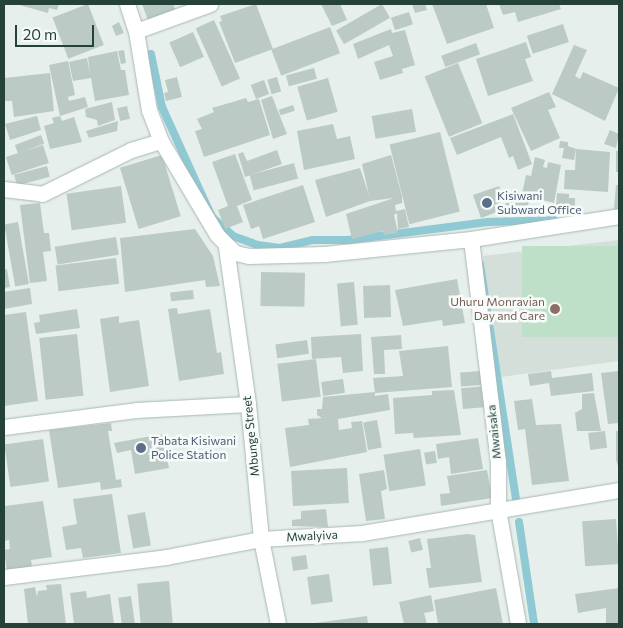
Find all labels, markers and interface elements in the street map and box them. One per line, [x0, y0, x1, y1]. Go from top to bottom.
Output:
scale bar [18, 15, 96, 47]
text: 20 m [23, 25, 57, 43]
place label: Kisiwani Subward Office [497, 189, 582, 217]
marker: Kisiwani Subward Office [481, 197, 493, 209]
place label: Uhuru Monravian Day and Care [450, 295, 545, 323]
marker: Uhuru Monravian Day and Care [549, 303, 561, 315]
street label: Mbunge Street [240, 395, 262, 477]
street label: Mwaisaka [484, 404, 504, 460]
place label: Tabata Kisiwani Police Station [151, 434, 236, 462]
marker: Tabata Kisiwani Police Station [135, 442, 147, 454]
street label: Mwalyiva [286, 527, 338, 545]

